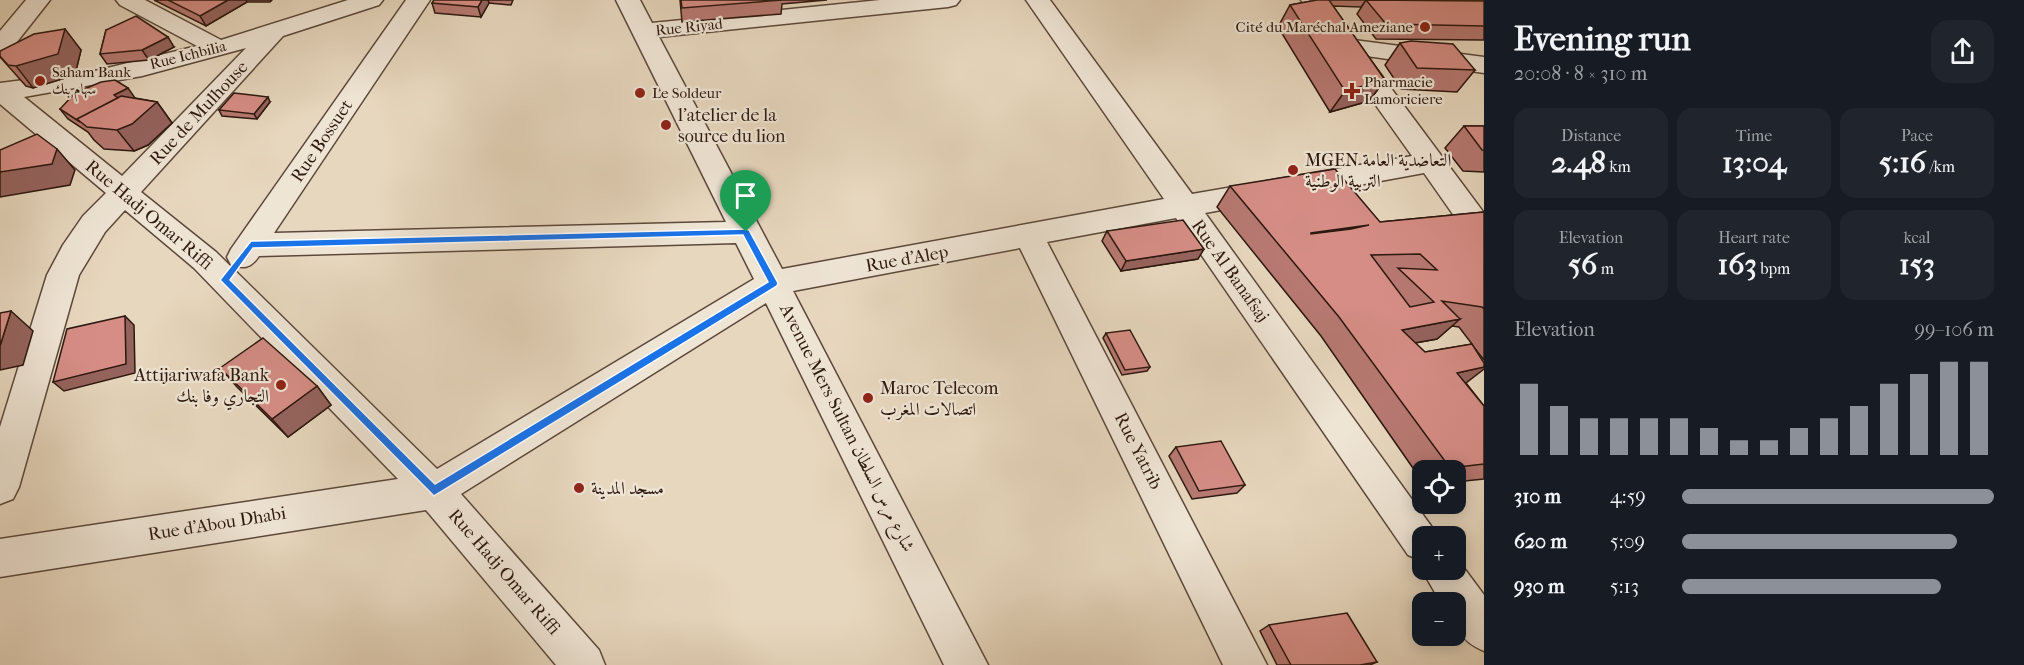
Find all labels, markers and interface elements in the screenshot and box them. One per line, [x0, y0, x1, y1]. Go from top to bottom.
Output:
street label: Rue Riyad [654, 14, 724, 39]
place label: Cité du Maréchal Ameziane [1236, 18, 1414, 36]
marker: Cité du Maréchal Ameziane [1418, 20, 1432, 34]
text: Evening run [1514, 20, 1691, 59]
button: share [1931, 20, 1994, 83]
street label: Rue Ichbilia [148, 37, 229, 73]
street label: Rue de Mulhouse [146, 57, 253, 169]
text: 20:08 · 8 × 310 m [1514, 62, 1647, 85]
place label: Saham Bank سهام بنك [52, 63, 131, 102]
place label: Pharmacie Lamoriciere [1364, 73, 1443, 108]
marker: Saham Bank سهام بنك [33, 74, 47, 88]
place label: Le Soldeur [652, 84, 722, 102]
marker: Pharmacie Lamoriciere [1345, 84, 1359, 98]
marker: Le Soldeur [633, 86, 647, 100]
street label: Rue Bossuet [287, 95, 358, 186]
place label: l'atelier de la source du lion [677, 105, 786, 147]
marker: l'atelier de la source du lion [659, 118, 673, 132]
text: Distance [1561, 126, 1621, 145]
text: Time [1736, 126, 1772, 145]
text: Pace [1901, 126, 1933, 145]
text: 2.48 [1551, 145, 1606, 180]
text: 13:04 [1722, 145, 1786, 180]
text: 5:16 [1879, 145, 1926, 180]
place label: MGEN التعاضدية العامة التربية الوطنية [1305, 150, 1451, 192]
street label: Rue Hadj Omar Riffi [81, 156, 217, 275]
text: km [1606, 157, 1631, 176]
text: /km [1926, 157, 1955, 176]
marker: MGEN التعاضدية العامة التربية الوطنية [1286, 163, 1300, 177]
pin [720, 170, 771, 232]
icon: arrive [729, 179, 762, 212]
street label: Rue Al Banafsaj [1187, 216, 1273, 326]
text: Elevation [1559, 228, 1623, 247]
text: Heart rate [1718, 228, 1790, 247]
text: kcal [1904, 228, 1930, 247]
street label: Rue d'Alep [864, 241, 950, 277]
text: 56 [1568, 247, 1597, 282]
text: 163 [1718, 247, 1757, 282]
text: 153 [1899, 247, 1935, 282]
text: m [1597, 259, 1614, 278]
text: bpm [1757, 259, 1790, 278]
street label: Avenue Mers Sultan شارع مرس السلطان [771, 300, 919, 557]
text: Elevation [1514, 318, 1595, 341]
text: 99–106 m [1914, 318, 1994, 341]
place label: Attijariwafa Bank التجاري وفا بنك [133, 365, 270, 411]
marker: Attijariwafa Bank التجاري وفا بنك [274, 378, 288, 392]
place label: Maroc Telecom اتصالات المغرب [880, 378, 998, 421]
marker: Maroc Telecom اتصالات المغرب [861, 391, 875, 405]
street label: Rue Yatrib [1110, 409, 1166, 493]
map controls [1412, 460, 1466, 646]
button: locate [1412, 460, 1466, 514]
place label: مسجد المدينة [591, 478, 664, 500]
marker: مسجد المدينة [572, 481, 586, 495]
text: 310 m [1514, 485, 1561, 508]
text: 4:59 [1610, 485, 1646, 508]
street label: Rue d'Abou Dhabi [147, 503, 288, 545]
street label: Rue Hadj Omar Riffi [444, 505, 564, 639]
button: + [1412, 526, 1466, 580]
text: 620 m [1514, 530, 1567, 553]
text: 5:09 [1610, 530, 1645, 553]
text: 930 m [1514, 575, 1565, 598]
text: 5:13 [1610, 575, 1639, 598]
button: − [1412, 592, 1466, 646]

